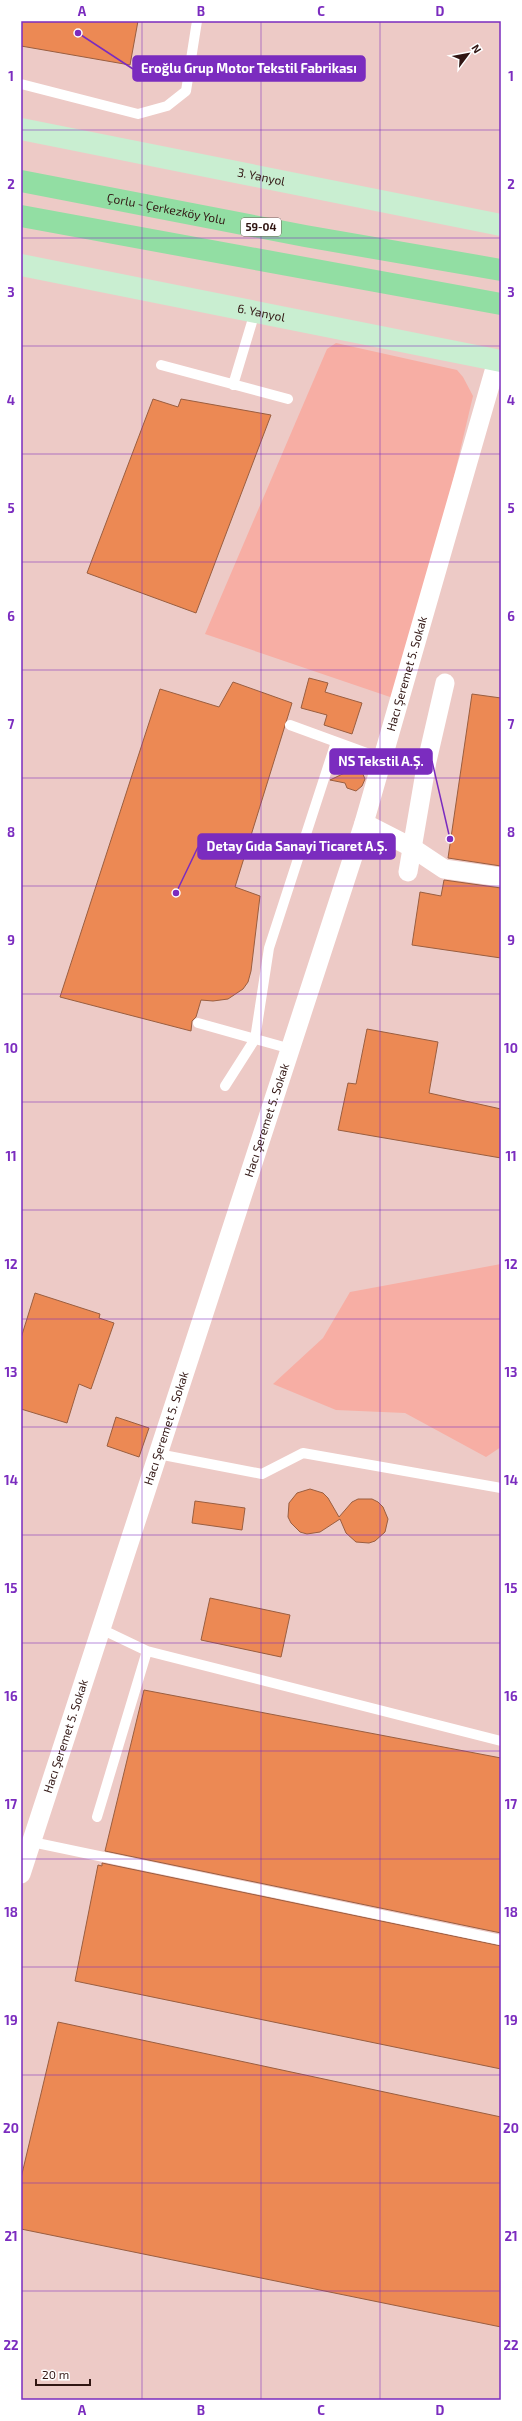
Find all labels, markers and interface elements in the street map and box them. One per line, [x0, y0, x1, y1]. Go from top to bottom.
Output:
text: A [78, 3, 87, 19]
text: B [197, 3, 205, 19]
text: C [317, 3, 325, 19]
text: D [436, 3, 445, 19]
north arrow [448, 34, 488, 74]
text: N [469, 42, 485, 55]
callout: Eroğlu Grup Motor Tekstil Fabrikası [133, 56, 365, 81]
text: Eroğlu Grup Motor Tekstil Fabrikası [141, 60, 357, 76]
text: 1 [8, 68, 14, 84]
text: 1 [508, 68, 514, 84]
street label: 3. Yanyol [236, 164, 287, 188]
text: 2 [7, 176, 15, 192]
text: 2 [507, 176, 515, 192]
street label: Çorlu - Çerkezköy Yolu [106, 190, 227, 227]
road number: 59-04 [241, 218, 281, 236]
text: 3 [7, 284, 15, 300]
text: 3 [507, 284, 515, 300]
street label: 6. Yanyol [236, 300, 287, 324]
text: 4 [7, 392, 15, 408]
text: 4 [507, 392, 515, 408]
text: 5 [7, 500, 15, 516]
text: 5 [507, 500, 515, 516]
text: 6 [7, 608, 15, 624]
text: 6 [507, 608, 515, 624]
street label: Hacı Şeremet 5. Sokak [383, 614, 429, 732]
text: 7 [8, 716, 15, 732]
text: 7 [508, 716, 515, 732]
callout: NS Tekstil A.Ş. [330, 749, 432, 774]
text: NS Tekstil A.Ş. [338, 753, 424, 770]
text: 8 [7, 824, 15, 840]
text: 8 [507, 824, 515, 840]
callout: Detay Gıda Sanayi Ticaret A.Ş. [198, 834, 395, 859]
text: Detay Gıda Sanayi Ticaret A.Ş. [207, 838, 387, 855]
text: 9 [7, 932, 15, 948]
text: 9 [507, 932, 515, 948]
text: 10 [4, 1040, 18, 1056]
text: 10 [504, 1040, 518, 1056]
street label: Hacı Şeremet 5. Sokak [241, 1061, 291, 1179]
text: 11 [5, 1148, 17, 1164]
text: 11 [505, 1148, 517, 1164]
text: 12 [4, 1256, 18, 1272]
text: 12 [504, 1256, 518, 1272]
text: 13 [5, 1364, 18, 1380]
text: 13 [505, 1364, 518, 1380]
street label: Hacı Şeremet 5. Sokak [140, 1369, 191, 1487]
text: 14 [4, 1472, 18, 1488]
text: 14 [504, 1472, 518, 1488]
text: 15 [5, 1580, 17, 1596]
text: 15 [505, 1580, 517, 1596]
street label: Hacı Şeremet 5. Sokak [40, 1677, 90, 1795]
text: 16 [4, 1688, 18, 1704]
text: 16 [504, 1688, 518, 1704]
text: 17 [5, 1796, 17, 1812]
text: 17 [505, 1796, 517, 1812]
text: 18 [4, 1904, 18, 1920]
text: 18 [504, 1904, 518, 1920]
text: 19 [4, 2012, 18, 2028]
text: 19 [504, 2012, 518, 2028]
text: 20 [3, 2120, 19, 2136]
text: 20 [503, 2120, 519, 2136]
text: 21 [4, 2228, 18, 2244]
text: 21 [504, 2228, 518, 2244]
text: 22 [3, 2337, 19, 2353]
text: 22 [503, 2337, 519, 2353]
scale bar [36, 2361, 90, 2387]
text: 20 m [42, 2367, 69, 2381]
text: A [78, 2402, 87, 2418]
text: B [197, 2402, 205, 2418]
text: C [317, 2402, 325, 2418]
text: D [436, 2402, 445, 2418]

